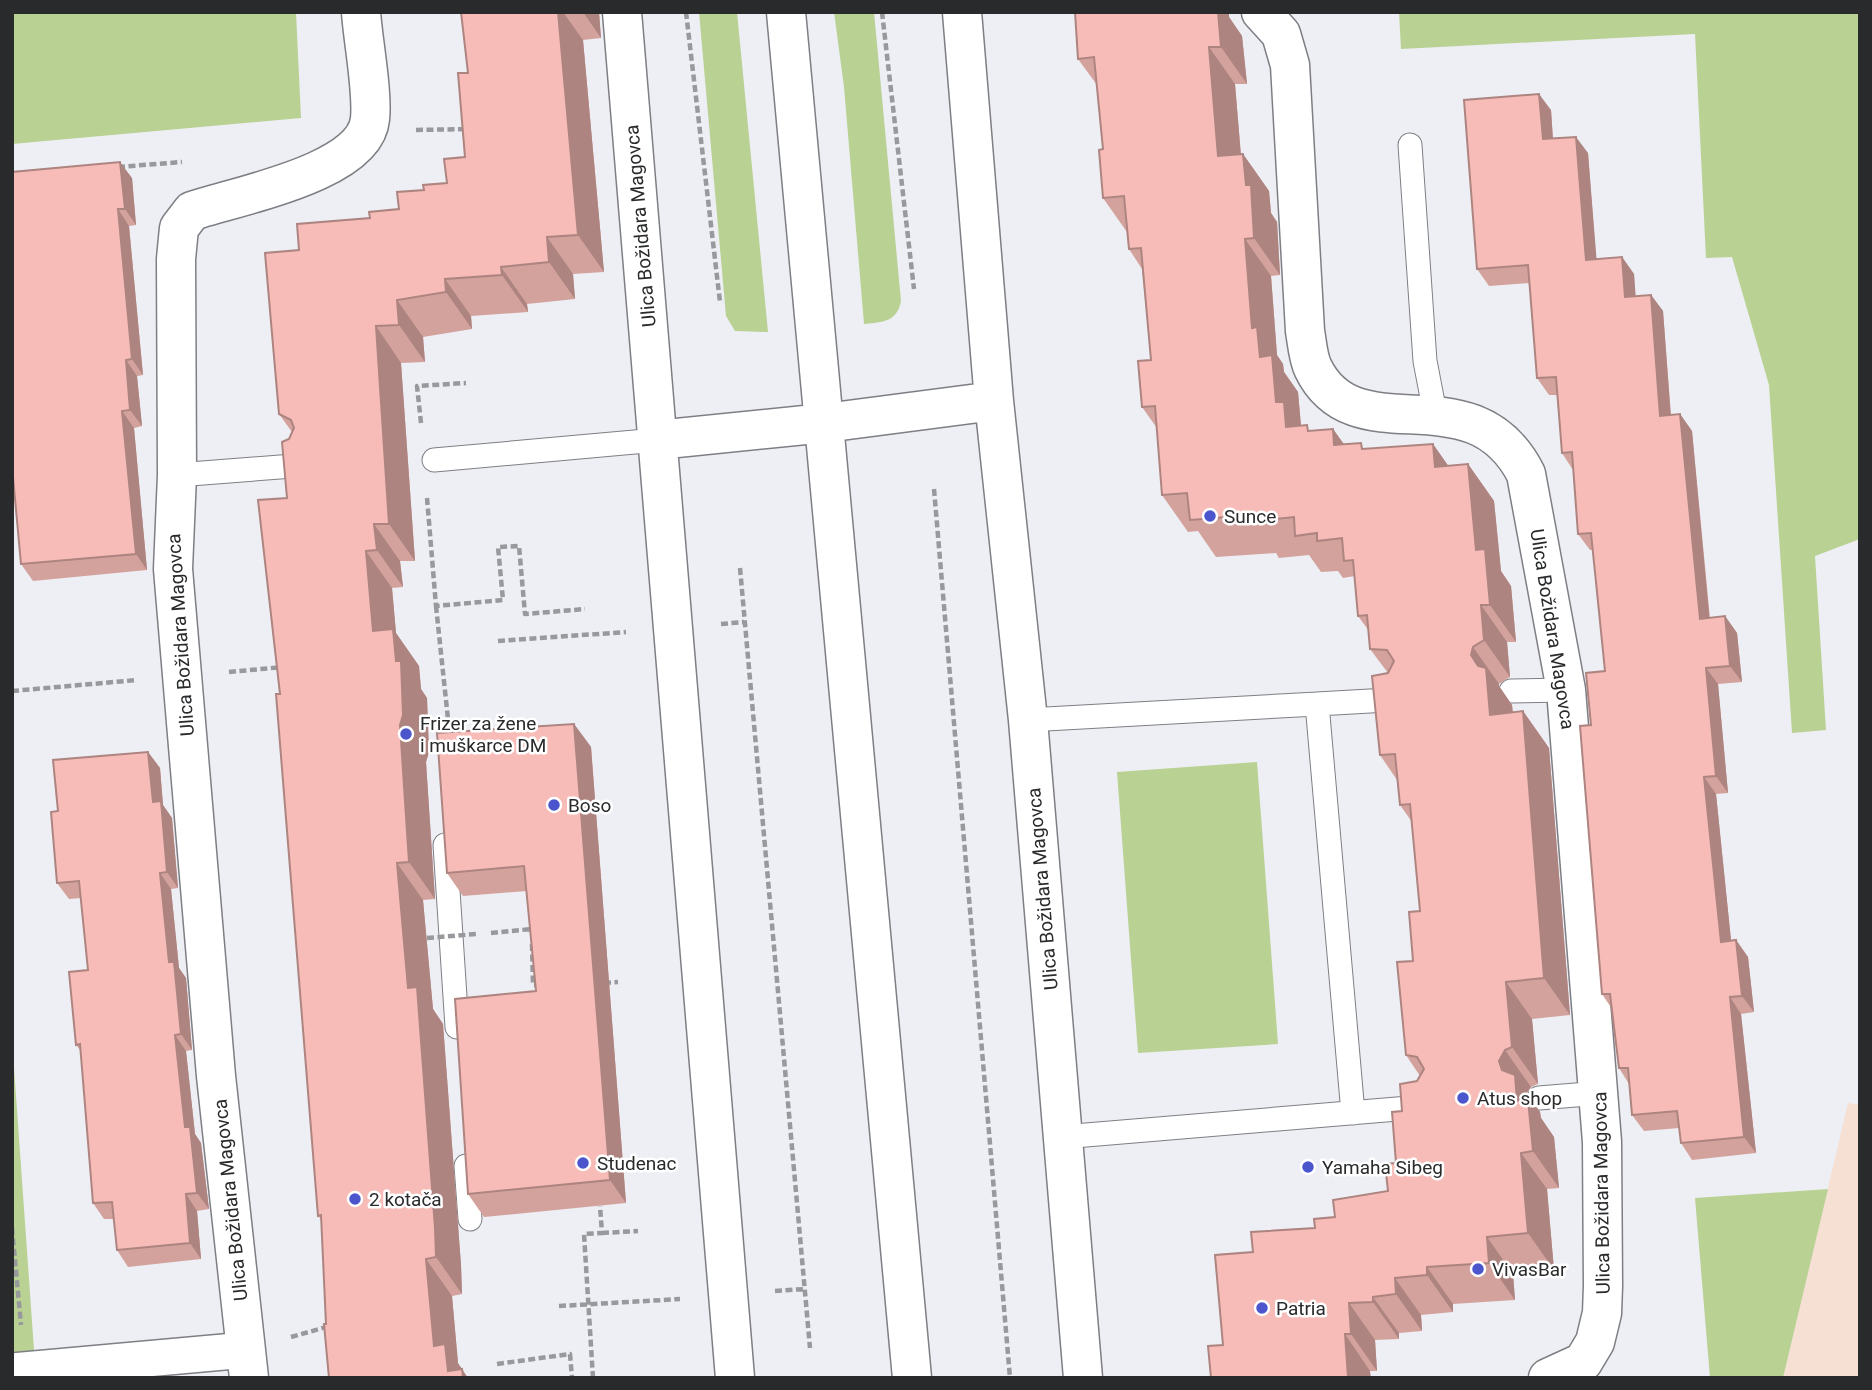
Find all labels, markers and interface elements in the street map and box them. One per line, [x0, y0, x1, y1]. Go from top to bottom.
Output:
street label: Ulica Božidara Magovca [620, 124, 661, 328]
place label: Sunce [1224, 505, 1276, 528]
marker: Sunce [1202, 508, 1218, 524]
street label: Ulica Božidara Magovca [1525, 527, 1580, 731]
street label: Ulica Božidara Magovca [162, 533, 199, 737]
place label: Frizer za žene i muškarce DM [420, 712, 546, 757]
marker: Frizer za žene i muškarce DM [398, 726, 414, 742]
street label: Ulica Božidara Magovca [1022, 787, 1063, 991]
place label: Boso [568, 794, 611, 817]
marker: Boso [546, 797, 562, 813]
place label: Atus shop [1477, 1087, 1562, 1110]
marker: Atus shop [1455, 1090, 1471, 1106]
street label: Ulica Božidara Magovca [1588, 1091, 1615, 1295]
street label: Ulica Božidara Magovca [208, 1098, 253, 1302]
place label: Studenac [597, 1152, 677, 1175]
marker: Studenac [575, 1155, 591, 1171]
place label: Yamaha Sibeg [1322, 1156, 1443, 1179]
marker: Yamaha Sibeg [1300, 1159, 1316, 1175]
place label: 2 kotača [369, 1188, 442, 1211]
marker: 2 kotača [347, 1191, 363, 1207]
place label: VivasBar [1492, 1258, 1567, 1281]
marker: VivasBar [1470, 1261, 1486, 1277]
place label: Patria [1276, 1297, 1326, 1320]
marker: Patria [1254, 1300, 1270, 1316]

